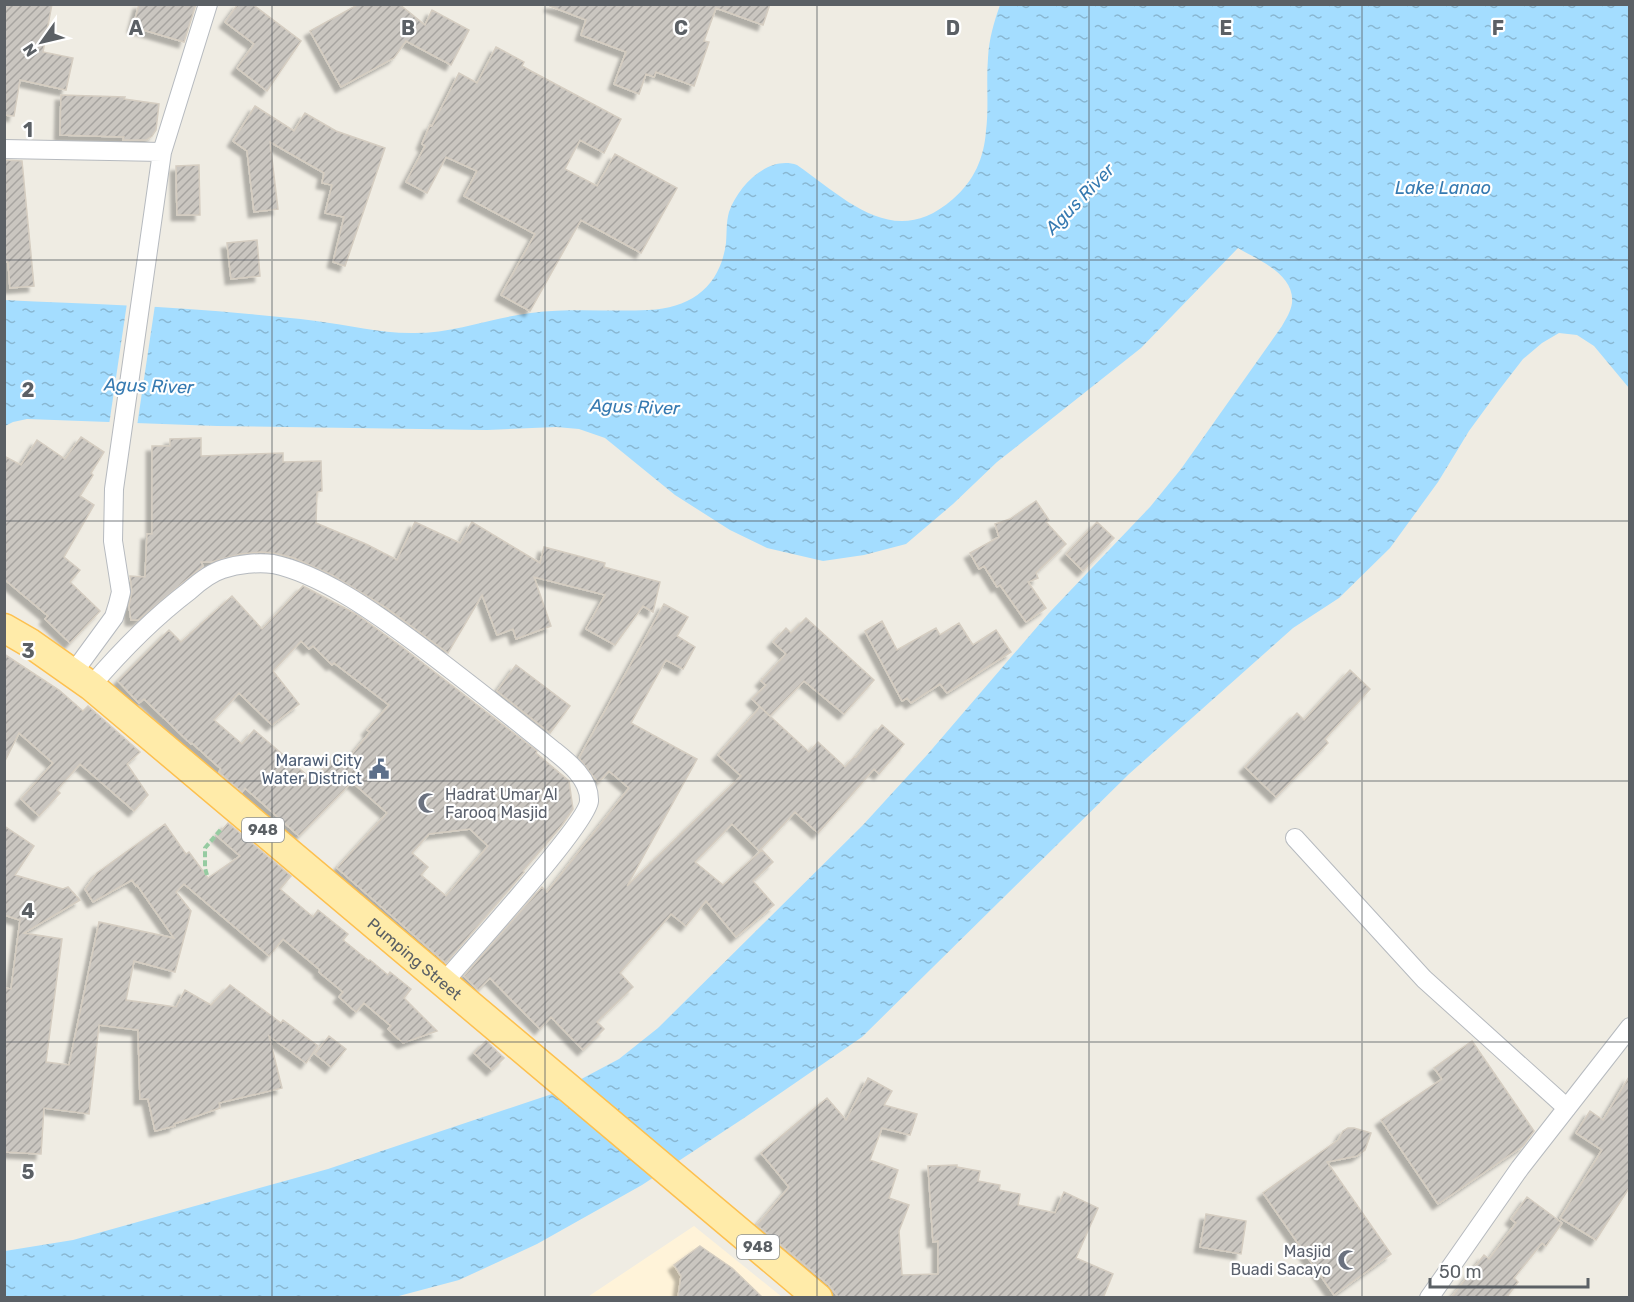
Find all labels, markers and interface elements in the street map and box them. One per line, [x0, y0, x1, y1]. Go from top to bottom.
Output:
north arrow [12, 12, 72, 72]
text: A [129, 16, 144, 40]
text: B [401, 16, 415, 40]
text: C [674, 16, 688, 40]
text: D [946, 16, 960, 40]
text: E [1220, 16, 1232, 40]
text: F [1492, 16, 1504, 40]
text: N [19, 40, 41, 60]
text: 1 [23, 118, 33, 142]
water label: Agus River [1040, 158, 1120, 240]
water label: Lake Lanao [1395, 177, 1491, 199]
water label: Agus River [103, 373, 195, 399]
text: 2 [22, 378, 35, 402]
water label: Agus River [589, 394, 681, 420]
text: 3 [21, 639, 35, 663]
place label: Marawi City Water District [262, 751, 362, 788]
public building icon: Marawi City Water District [367, 757, 391, 781]
place label: Hadrat Umar Al Farooq Masjid [445, 785, 558, 822]
mosque icon: Hadrat Umar Al Farooq Masjid [416, 791, 440, 815]
road number: 948 [242, 818, 284, 842]
text: 4 [21, 899, 35, 923]
street label: Pumping Street [364, 914, 465, 1004]
text: 5 [22, 1160, 35, 1184]
road number: 948 [737, 1235, 779, 1259]
place label: Masjid Buadi Sacayo [1231, 1242, 1331, 1279]
mosque icon: Masjid Buadi Sacayo [1336, 1248, 1360, 1272]
scale bar [1430, 1251, 1588, 1289]
text: 50 m [1439, 1261, 1482, 1283]

